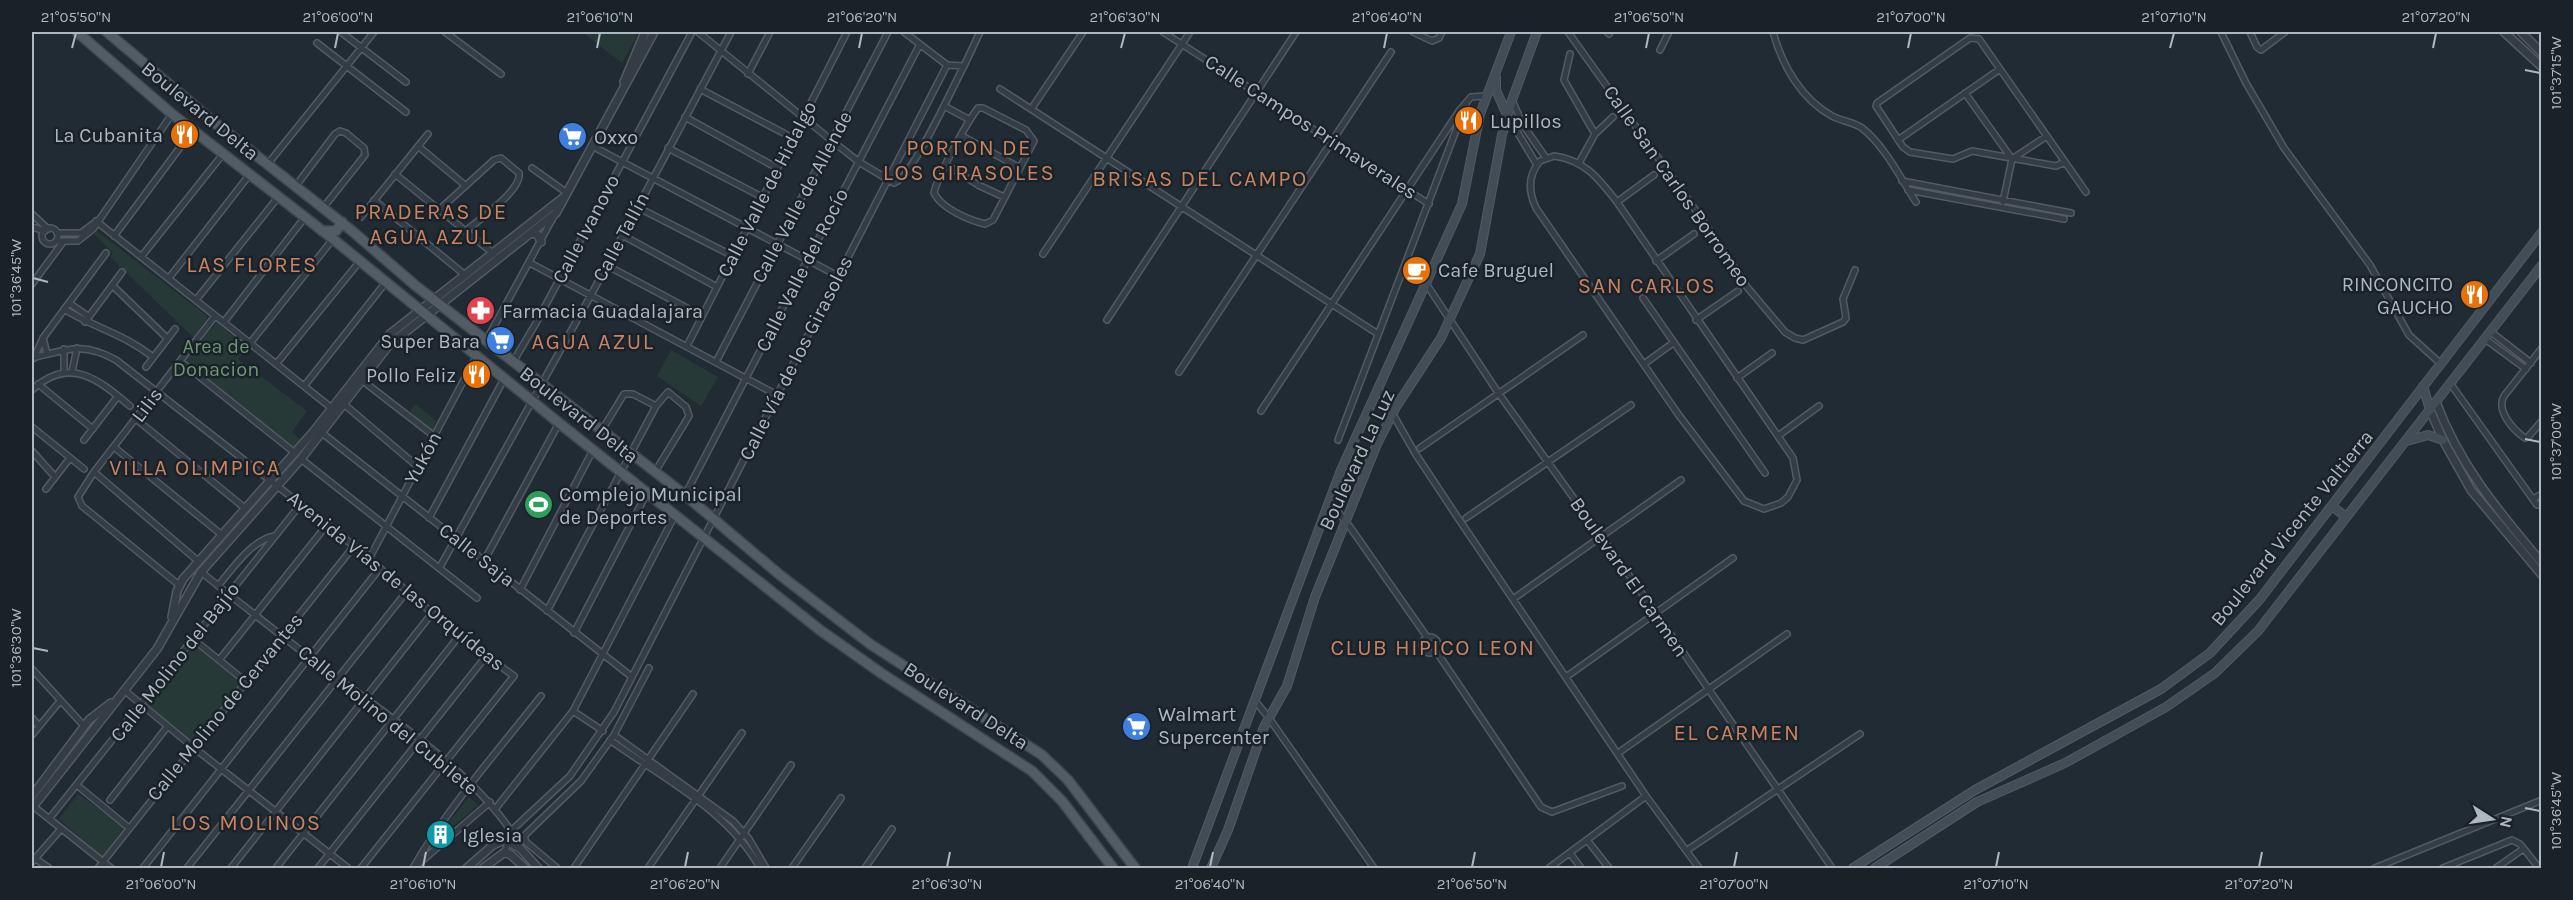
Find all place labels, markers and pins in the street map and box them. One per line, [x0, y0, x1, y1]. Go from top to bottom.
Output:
restaurant icon: Lupillos [1453, 105, 1485, 137]
place label: Lupillos [1490, 110, 1562, 133]
restaurant icon: La Cubanita [168, 119, 200, 151]
supermarket icon: Oxxo [557, 121, 589, 153]
place label: La Cubanita [54, 124, 163, 147]
place label: Oxxo [594, 126, 638, 149]
cafe icon: Cafe Bruguel [1401, 254, 1433, 286]
place label: Cafe Bruguel [1438, 259, 1554, 282]
place label: RINCONCITO GAUCHO [2342, 273, 2453, 319]
restaurant icon: RINCONCITO GAUCHO [2458, 279, 2490, 311]
pharmacy icon: Farmacia Guadalajara [465, 295, 497, 327]
place label: Farmacia Guadalajara [502, 300, 703, 323]
supermarket icon: Super Bara [485, 325, 517, 357]
place label: Super Bara [380, 330, 480, 353]
restaurant icon: Pollo Feliz [461, 359, 493, 391]
place label: Pollo Feliz [366, 364, 456, 387]
place label: Complejo Municipal de Deportes [559, 483, 742, 529]
sports icon: Complejo Municipal de Deportes [522, 489, 554, 521]
place label: Walmart Supercenter [1158, 703, 1270, 749]
supermarket icon: Walmart Supercenter [1121, 710, 1153, 742]
building icon: Iglesia [425, 819, 457, 851]
place label: Iglesia [462, 824, 522, 847]

